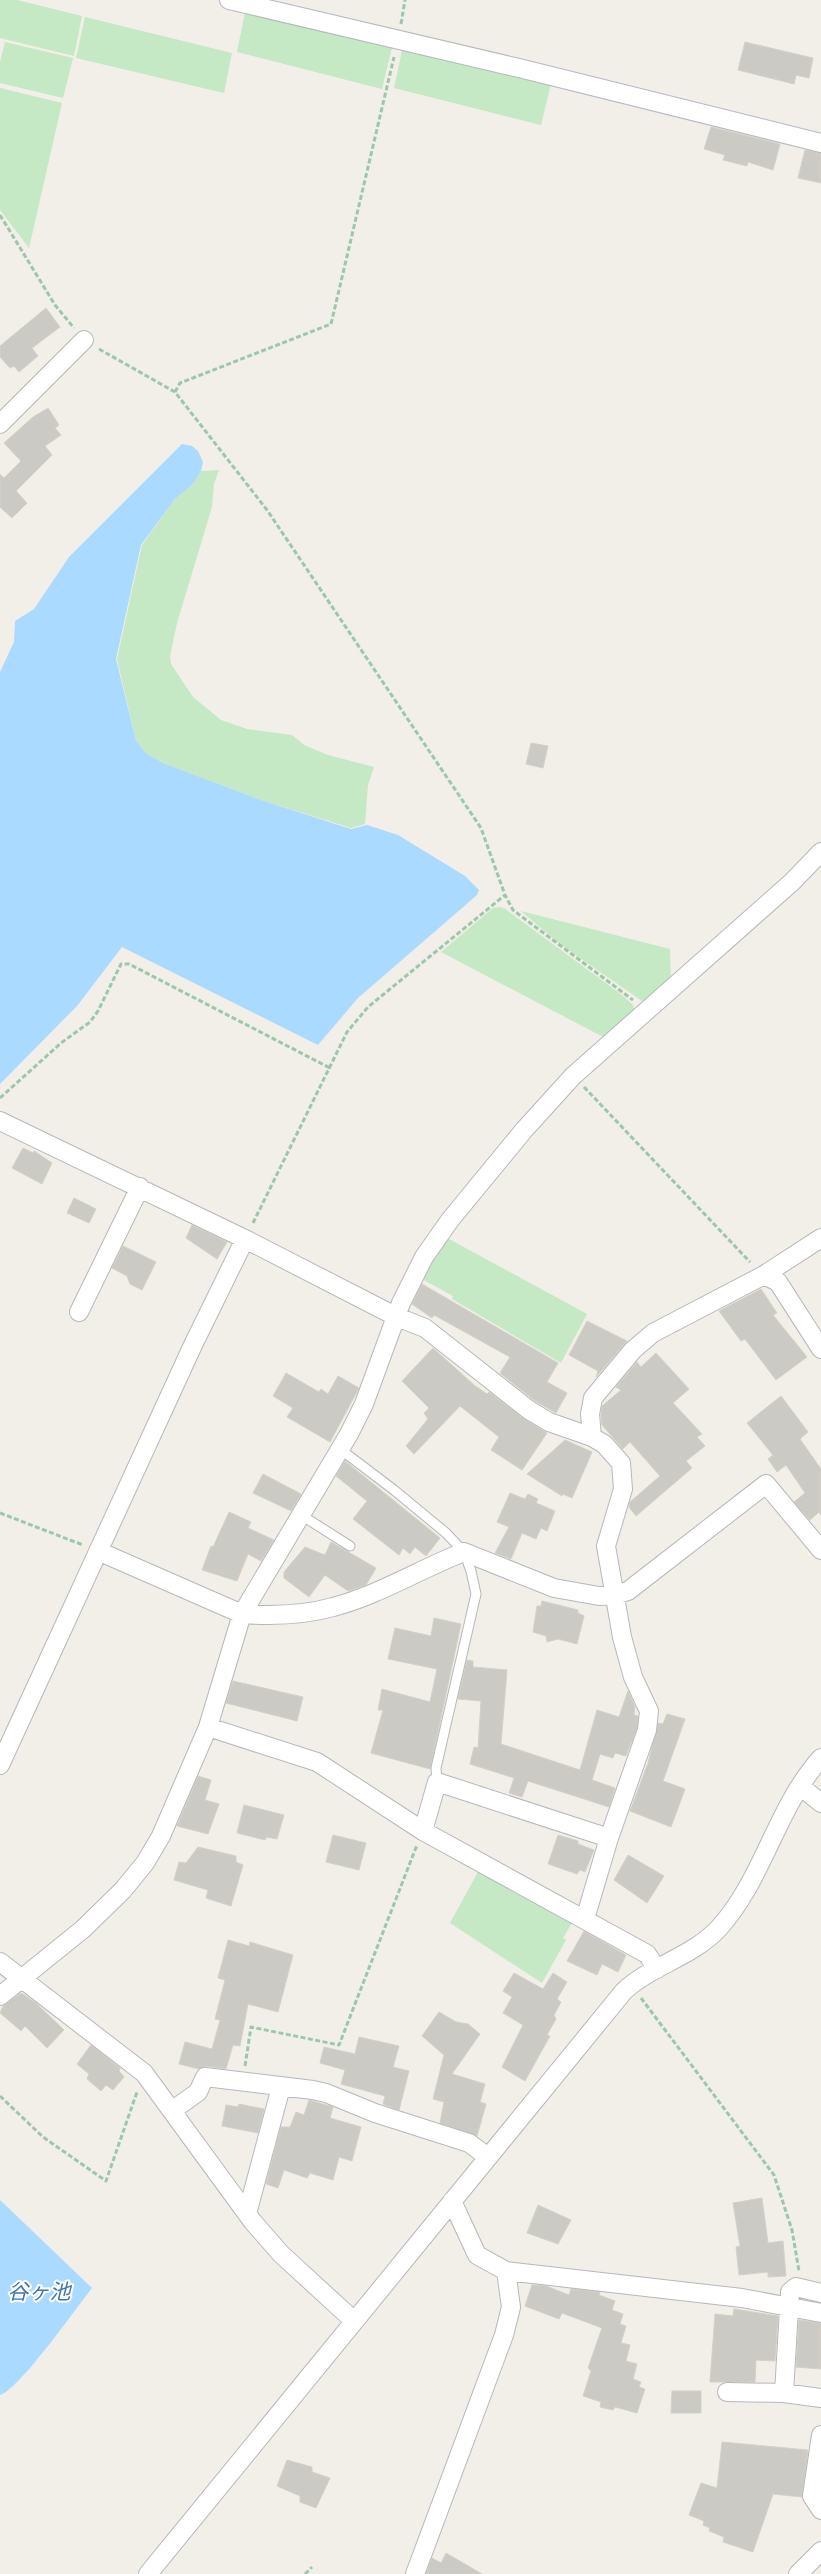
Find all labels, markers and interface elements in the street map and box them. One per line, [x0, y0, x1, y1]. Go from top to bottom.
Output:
water label: 谷ヶ池 [8, 2277, 72, 2307]

